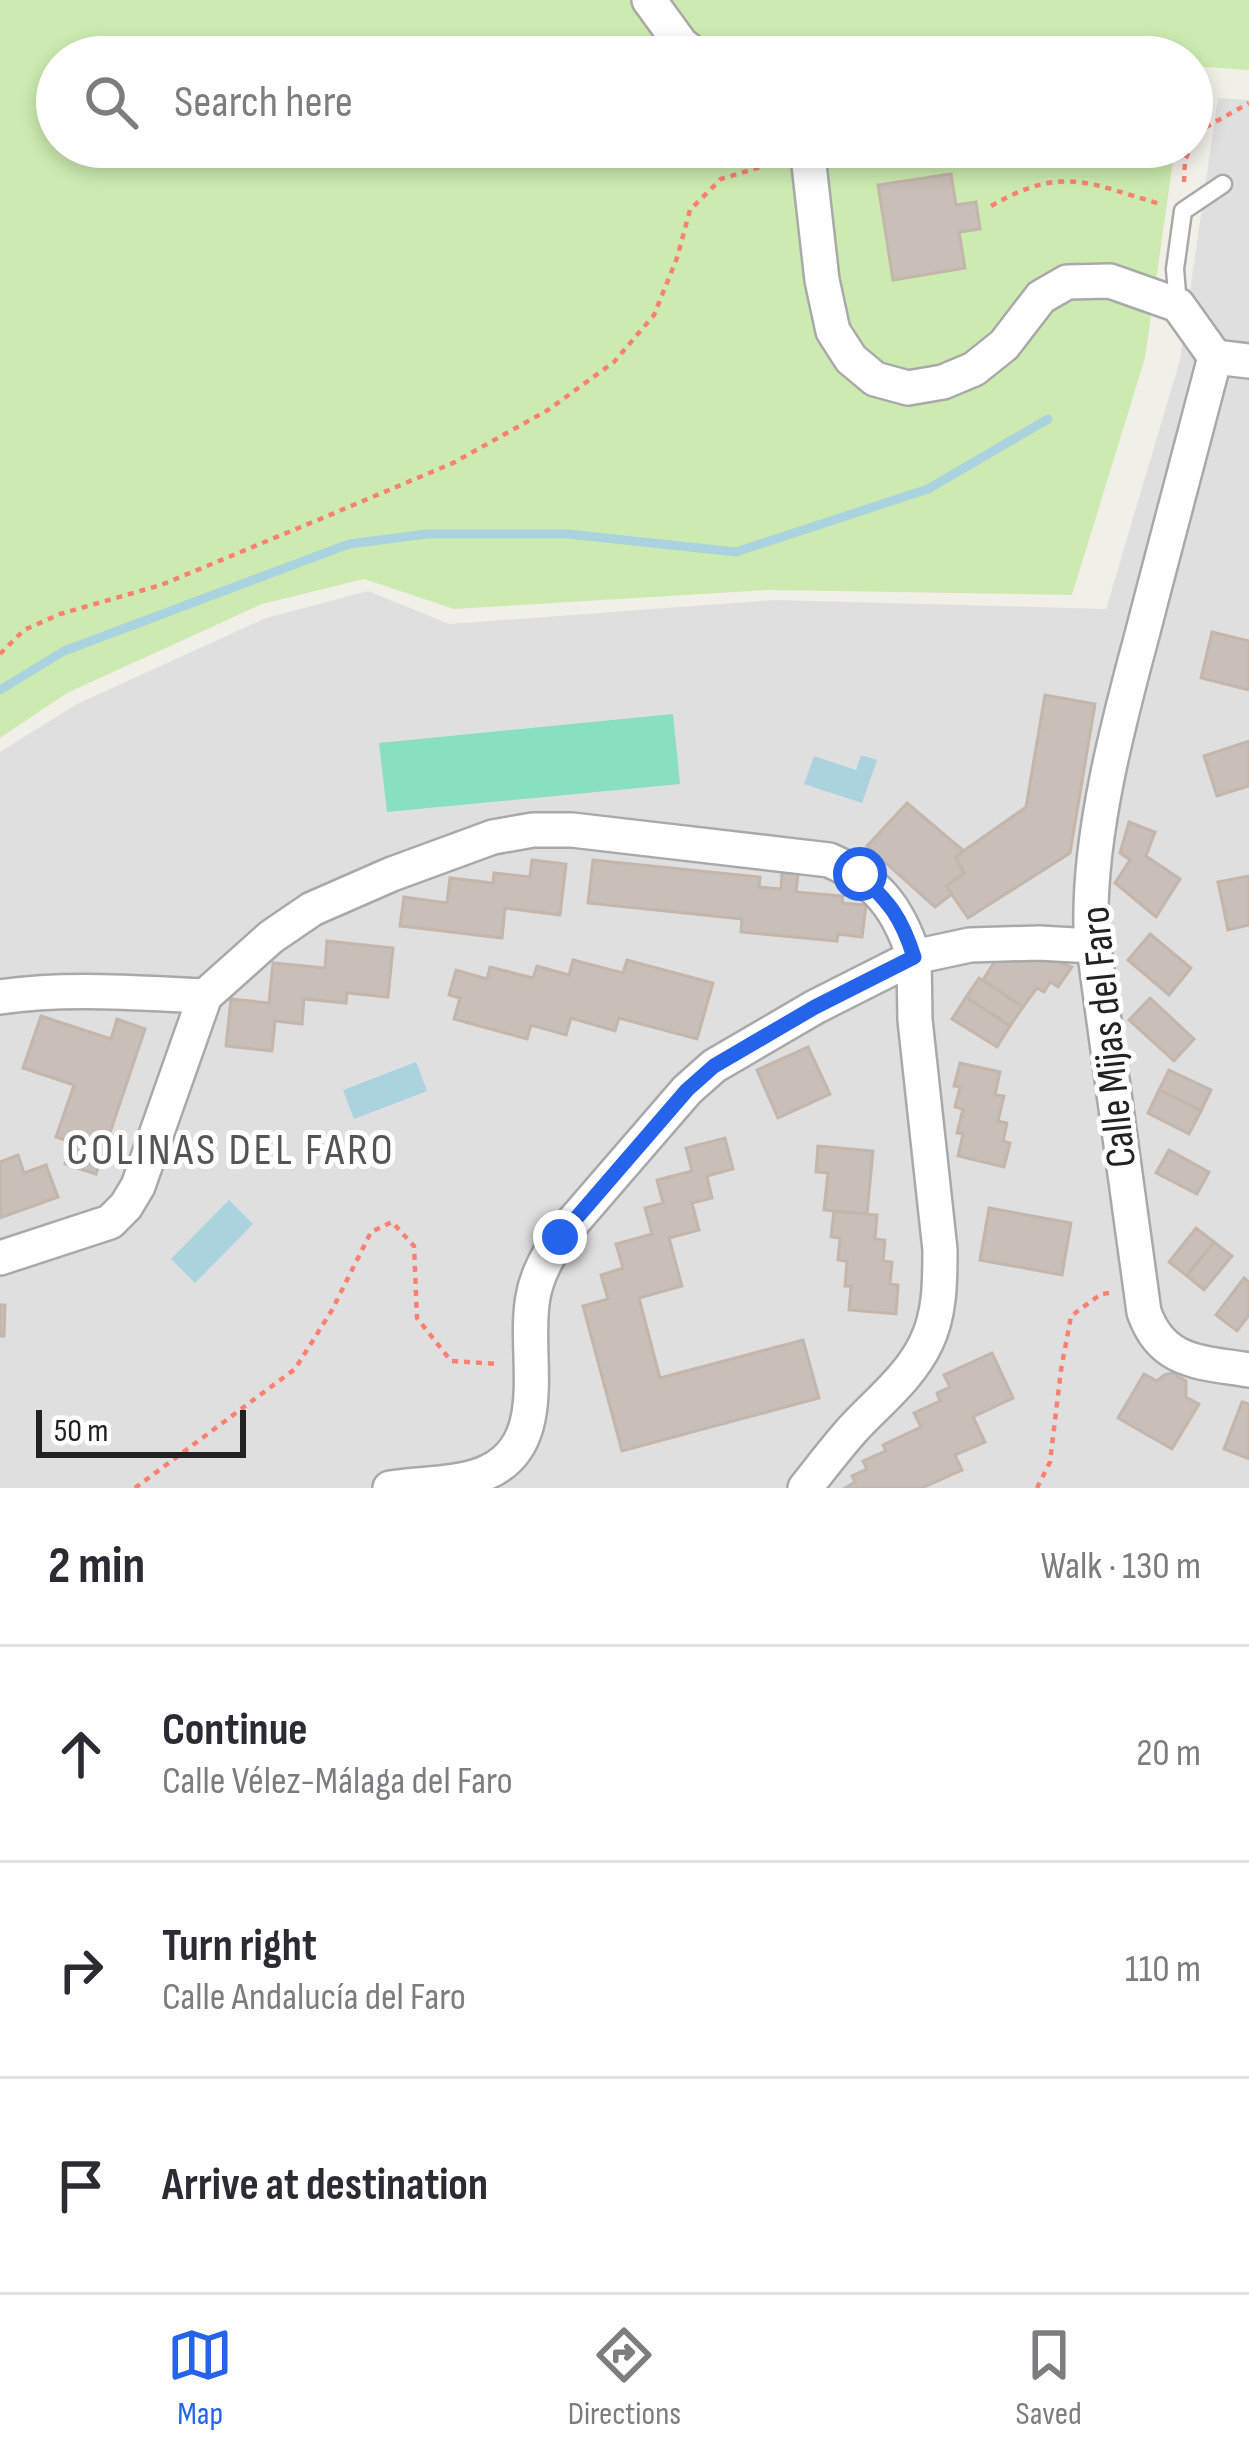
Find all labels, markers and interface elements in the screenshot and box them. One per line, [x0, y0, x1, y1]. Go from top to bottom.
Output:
search box [36, 36, 1213, 168]
icon: search [78, 69, 144, 135]
text: Search here [174, 75, 353, 130]
route start [833, 847, 887, 901]
street label: Calle Mijas del Faro [1070, 904, 1148, 1170]
district label: COLINAS DEL FARO [66, 1123, 396, 1178]
route end [533, 1210, 587, 1264]
scale bar [36, 1404, 246, 1457]
text: 50 m [54, 1411, 108, 1451]
text: 2 min [48, 1536, 145, 1597]
text: Walk · 130 m [1041, 1543, 1201, 1590]
text: Continue [162, 1703, 308, 1758]
icon: ahead [48, 1721, 114, 1787]
text: 20 m [1136, 1730, 1201, 1777]
text: Calle Vélez-Málaga del Faro [162, 1758, 513, 1805]
text: Turn right [162, 1919, 317, 1974]
icon: right [48, 1937, 114, 2003]
text: 110 m [1125, 1946, 1201, 1993]
text: Calle Andalucía del Faro [162, 1974, 466, 2021]
icon: arrive [48, 2153, 114, 2219]
text: Arrive at destination [162, 2158, 488, 2213]
tab: Map [167, 2322, 233, 2434]
tab: Directions [568, 2322, 681, 2434]
tab: Saved [1016, 2322, 1082, 2434]

